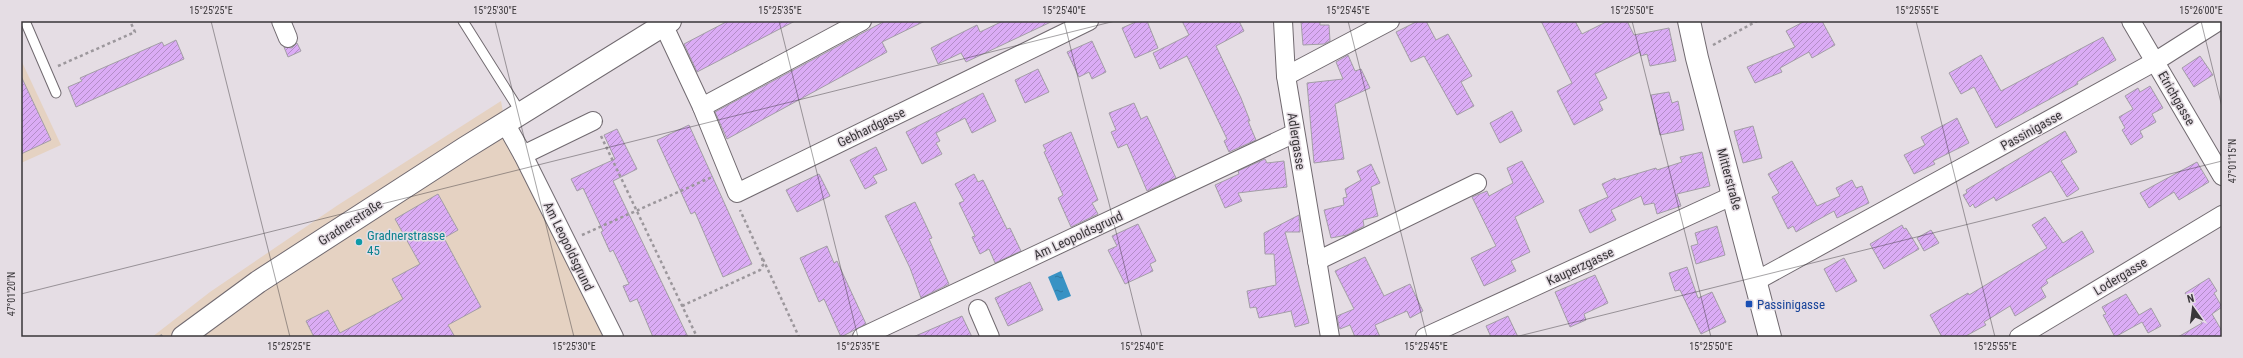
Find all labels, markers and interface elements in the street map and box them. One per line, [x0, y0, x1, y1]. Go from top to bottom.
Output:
text: 15°25'25"E [189, 5, 233, 16]
text: 15°25'30"E [473, 5, 517, 16]
text: 15°25'35"E [758, 5, 802, 16]
text: 15°25'40"E [1042, 5, 1086, 16]
text: 15°25'45"E [1326, 5, 1370, 16]
text: 15°25'50"E [1610, 5, 1654, 16]
text: 15°25'55"E [1895, 5, 1939, 16]
text: 15°26'00"E [2179, 5, 2223, 16]
street label: Etrichgasse [2155, 68, 2198, 128]
street label: Gebhardgasse [835, 105, 908, 150]
street label: Passinigasse [1998, 107, 2065, 153]
street label: Adlergasse [1285, 112, 1308, 171]
text: 47°01'15"N [2227, 139, 2238, 183]
street label: Mitterstraße [1714, 147, 1745, 212]
street label: Gradnerstraße [316, 196, 385, 249]
street label: Am Leopoldsgrund [541, 199, 597, 293]
street label: Am Leopoldsgrund [1031, 208, 1125, 263]
place label: Gradnerstrasse 45 [367, 228, 445, 258]
marker: Gradnerstrasse 45 [354, 237, 364, 247]
street label: Kauperzgasse [1544, 244, 1616, 289]
street label: Lodergasse [2091, 255, 2150, 298]
text: 47°01'20"N [6, 272, 17, 316]
north arrow [2173, 288, 2213, 328]
text: N [2186, 292, 2196, 306]
place label: Passinigasse [1757, 297, 1825, 312]
marker: Passinigasse [1744, 299, 1754, 309]
text: 15°25'25"E [267, 341, 311, 352]
text: 15°25'30"E [552, 341, 596, 352]
text: 15°25'35"E [836, 341, 880, 352]
text: 15°25'40"E [1120, 341, 1164, 352]
text: 15°25'45"E [1404, 341, 1448, 352]
text: 15°25'50"E [1689, 341, 1733, 352]
text: 15°25'55"E [1973, 341, 2017, 352]

